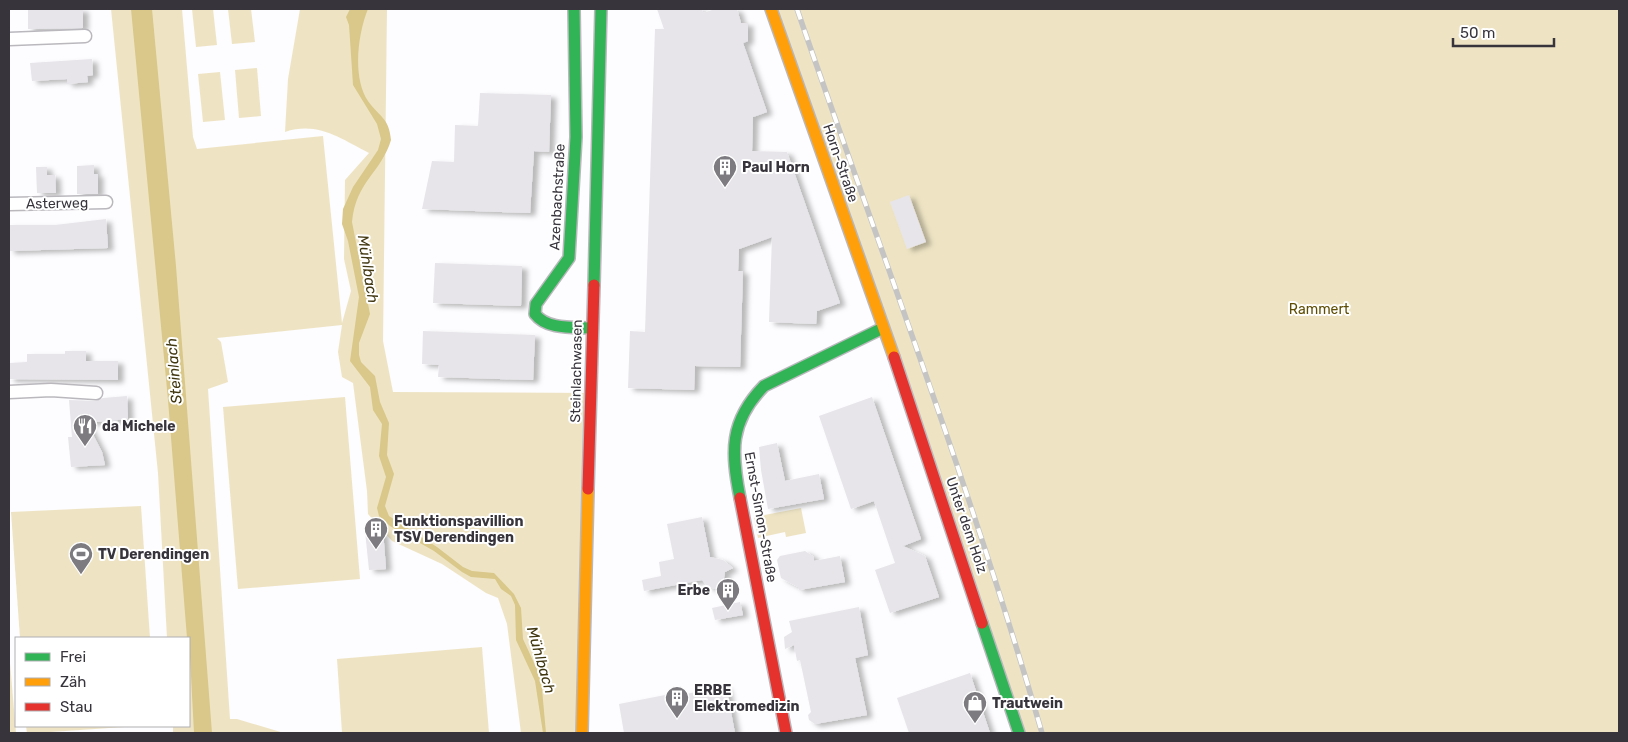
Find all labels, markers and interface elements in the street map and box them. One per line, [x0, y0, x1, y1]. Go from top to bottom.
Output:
scale bar [1453, 15, 1554, 47]
text: 50 m [1460, 24, 1495, 42]
street label: Horn-Straße [819, 122, 862, 205]
street label: Azenbachstraße [546, 143, 569, 251]
building icon: Paul Horn [712, 154, 738, 188]
place label: Paul Horn [742, 159, 810, 176]
street label: Asterweg [26, 194, 88, 213]
water label: Mühlbach [354, 234, 382, 304]
park label: Rammert [1289, 301, 1350, 318]
street label: Steinlachwasen [567, 319, 586, 423]
water label: Steinlach [162, 337, 186, 405]
restaurant icon: da Michele [72, 413, 98, 447]
place label: da Michele [102, 418, 176, 435]
street label: Ernst-Simon-Straße [741, 451, 780, 584]
street label: Unter dem Holz [942, 475, 991, 575]
place label: Funktionspavillion TSV Derendingen [394, 513, 523, 546]
building icon: Funktionspavillion TSV Derendingen [363, 516, 389, 550]
sports icon: TV Derendingen [68, 541, 94, 575]
place label: TV Derendingen [98, 546, 209, 563]
building icon: Erbe [715, 577, 741, 611]
place label: Erbe [678, 582, 710, 599]
water label: Mühlbach [523, 624, 559, 696]
legend [15, 637, 190, 727]
text: Frei [60, 648, 86, 666]
text: Zäh [60, 673, 86, 691]
place label: ERBE Elektromedizin [694, 682, 800, 715]
building icon: ERBE Elektromedizin [664, 685, 690, 719]
shop icon: Trautwein [962, 690, 988, 724]
place label: Trautwein [992, 695, 1063, 712]
text: Stau [60, 698, 93, 716]

